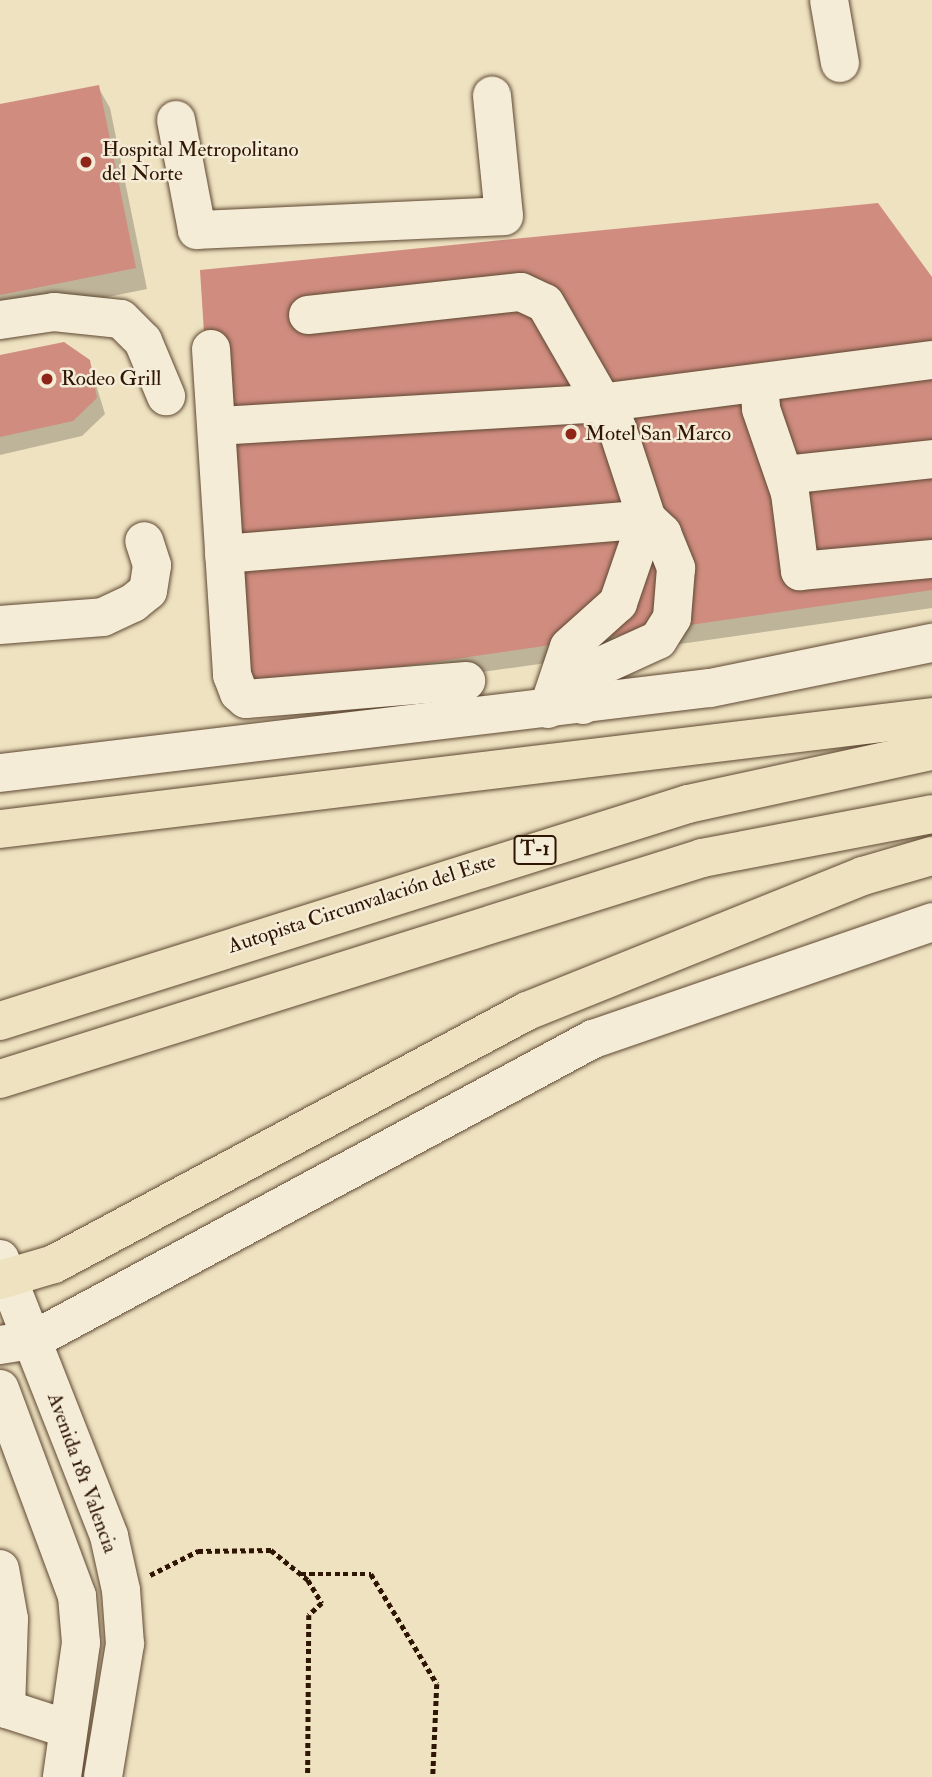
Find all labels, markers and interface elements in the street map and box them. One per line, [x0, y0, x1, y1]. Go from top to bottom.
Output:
place label: Hospital Metropolitano del Norte [102, 137, 299, 187]
marker: Hospital Metropolitano del Norte [76, 152, 96, 172]
place label: Rodeo Grill [61, 366, 161, 392]
marker: Rodeo Grill [39, 371, 55, 387]
place label: Motel San Marco [585, 421, 731, 447]
marker: Motel San Marco [563, 426, 579, 442]
road number: T-1 [512, 834, 558, 866]
street label: Autopista Circunvalación del Este [225, 849, 499, 959]
street label: Avenida 181 Valencia [41, 1389, 123, 1557]

